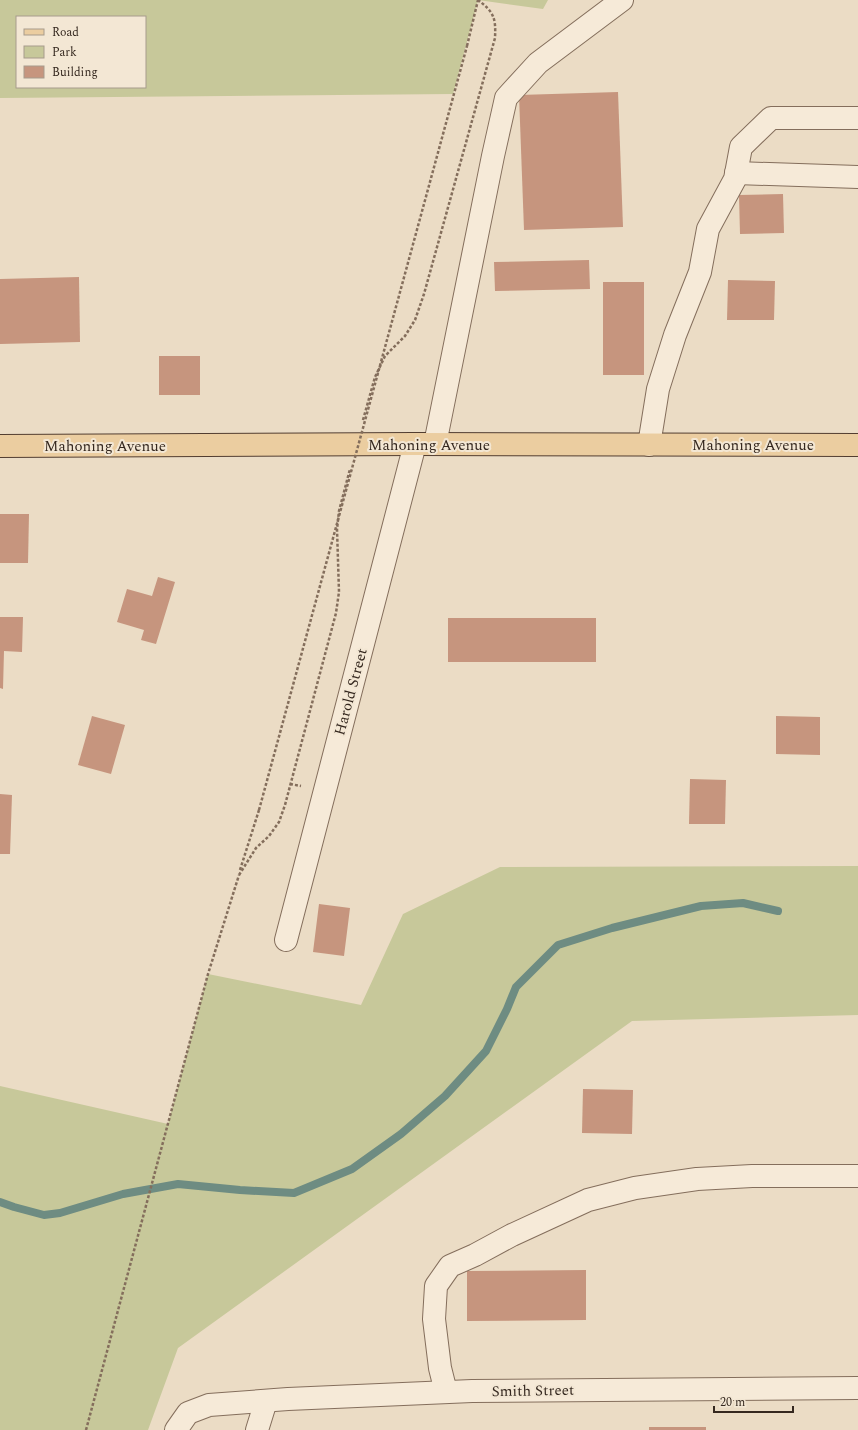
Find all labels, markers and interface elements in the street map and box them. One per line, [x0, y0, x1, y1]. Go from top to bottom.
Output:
legend [16, 16, 146, 88]
text: Road [52, 23, 79, 42]
text: Park [52, 43, 77, 62]
text: Building [52, 63, 98, 82]
street label: Mahoning Avenue [368, 434, 490, 457]
street label: Mahoning Avenue [692, 434, 814, 457]
street label: Mahoning Avenue [44, 435, 166, 458]
street label: Harold Street [328, 646, 374, 738]
street label: Smith Street [491, 1379, 575, 1403]
scale bar [714, 1388, 793, 1414]
text: 20 m [720, 1393, 745, 1412]

